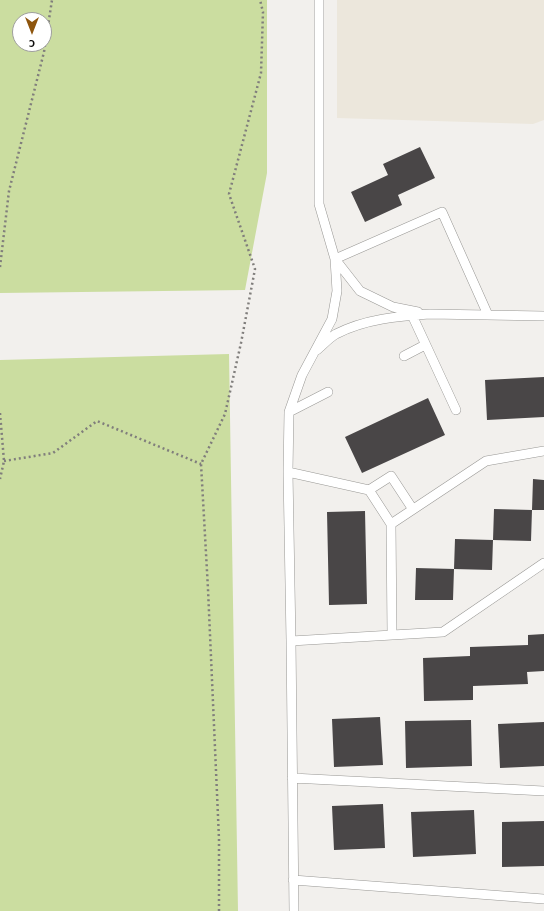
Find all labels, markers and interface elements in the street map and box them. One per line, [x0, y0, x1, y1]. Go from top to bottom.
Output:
north arrow [12, 12, 52, 52]
text: С [29, 38, 35, 49]

